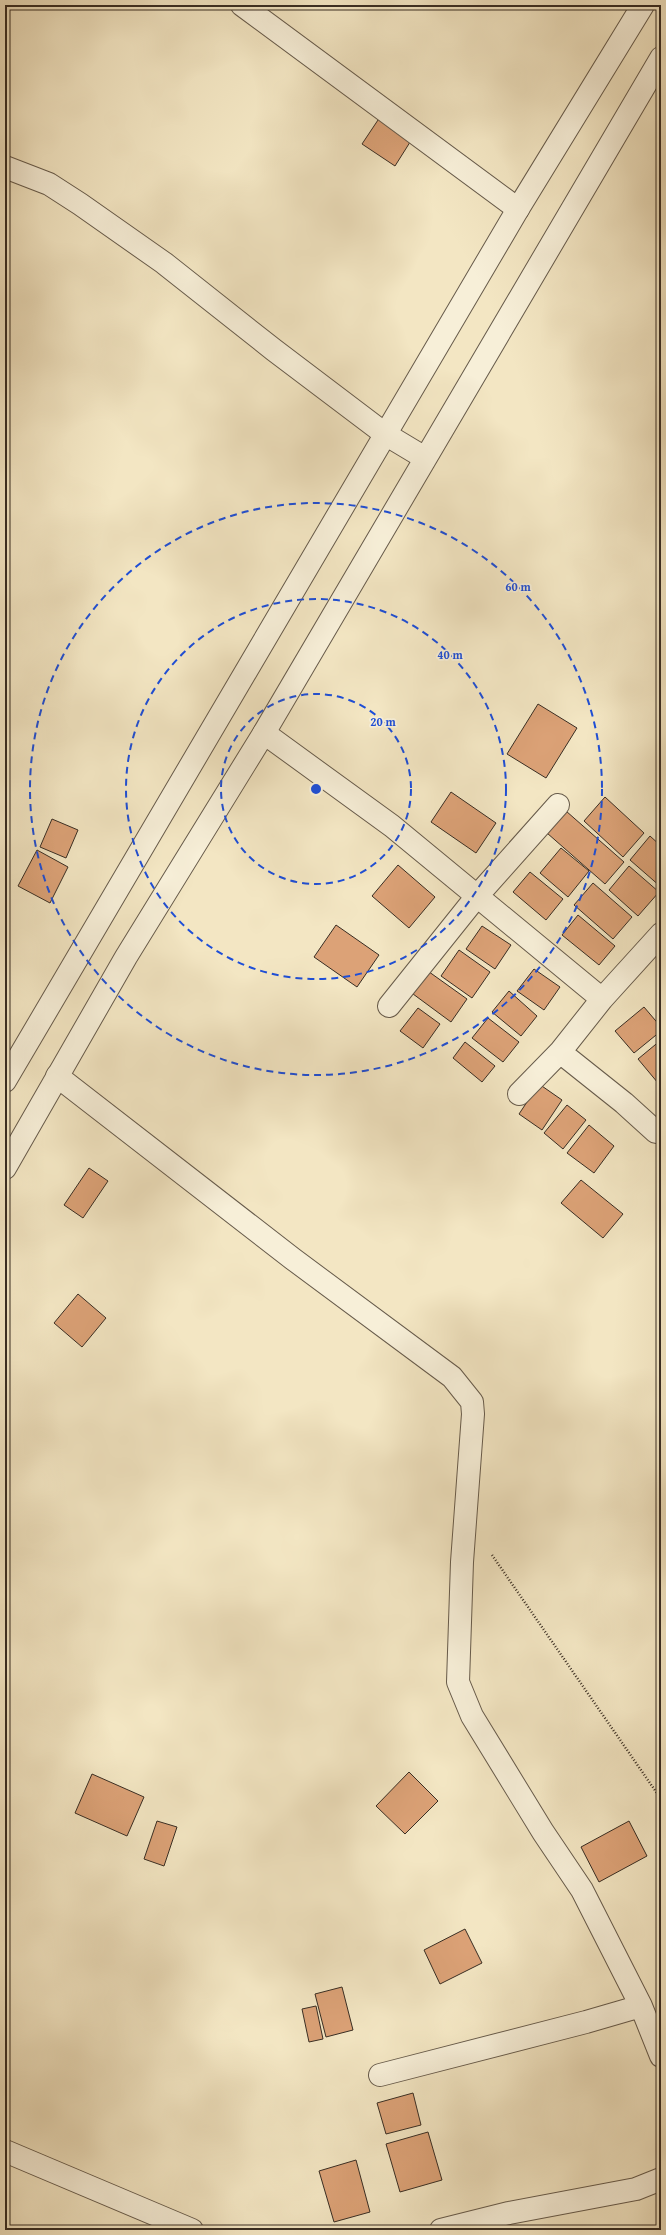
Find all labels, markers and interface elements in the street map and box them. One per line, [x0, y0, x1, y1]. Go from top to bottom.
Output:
text: 60 m [505, 578, 531, 595]
text: 40 m [437, 646, 463, 663]
text: 20 m [370, 713, 396, 730]
centre of rings [309, 782, 323, 796]

